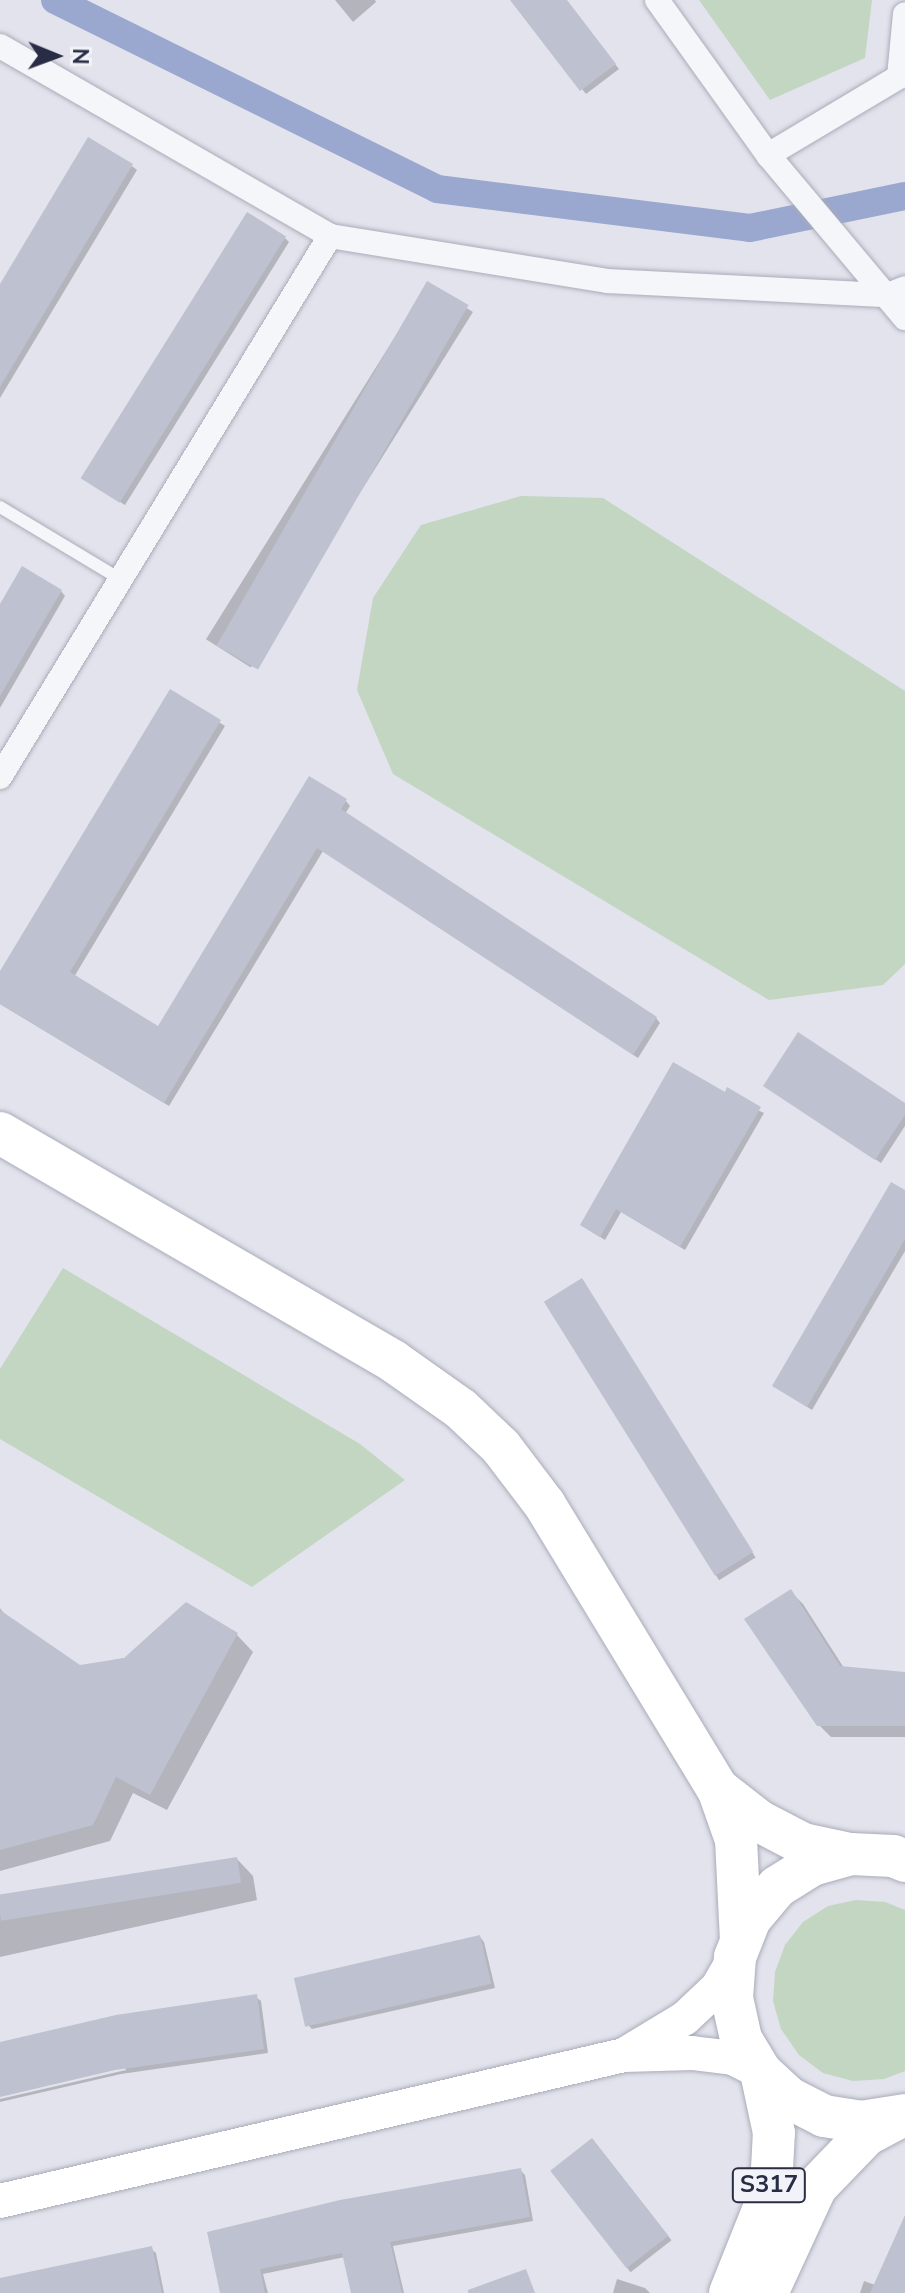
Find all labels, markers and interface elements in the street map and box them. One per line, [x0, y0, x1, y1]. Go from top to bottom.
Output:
north arrow [16, 16, 96, 96]
text: N [65, 48, 95, 65]
road number: S317 [731, 2165, 807, 2205]

